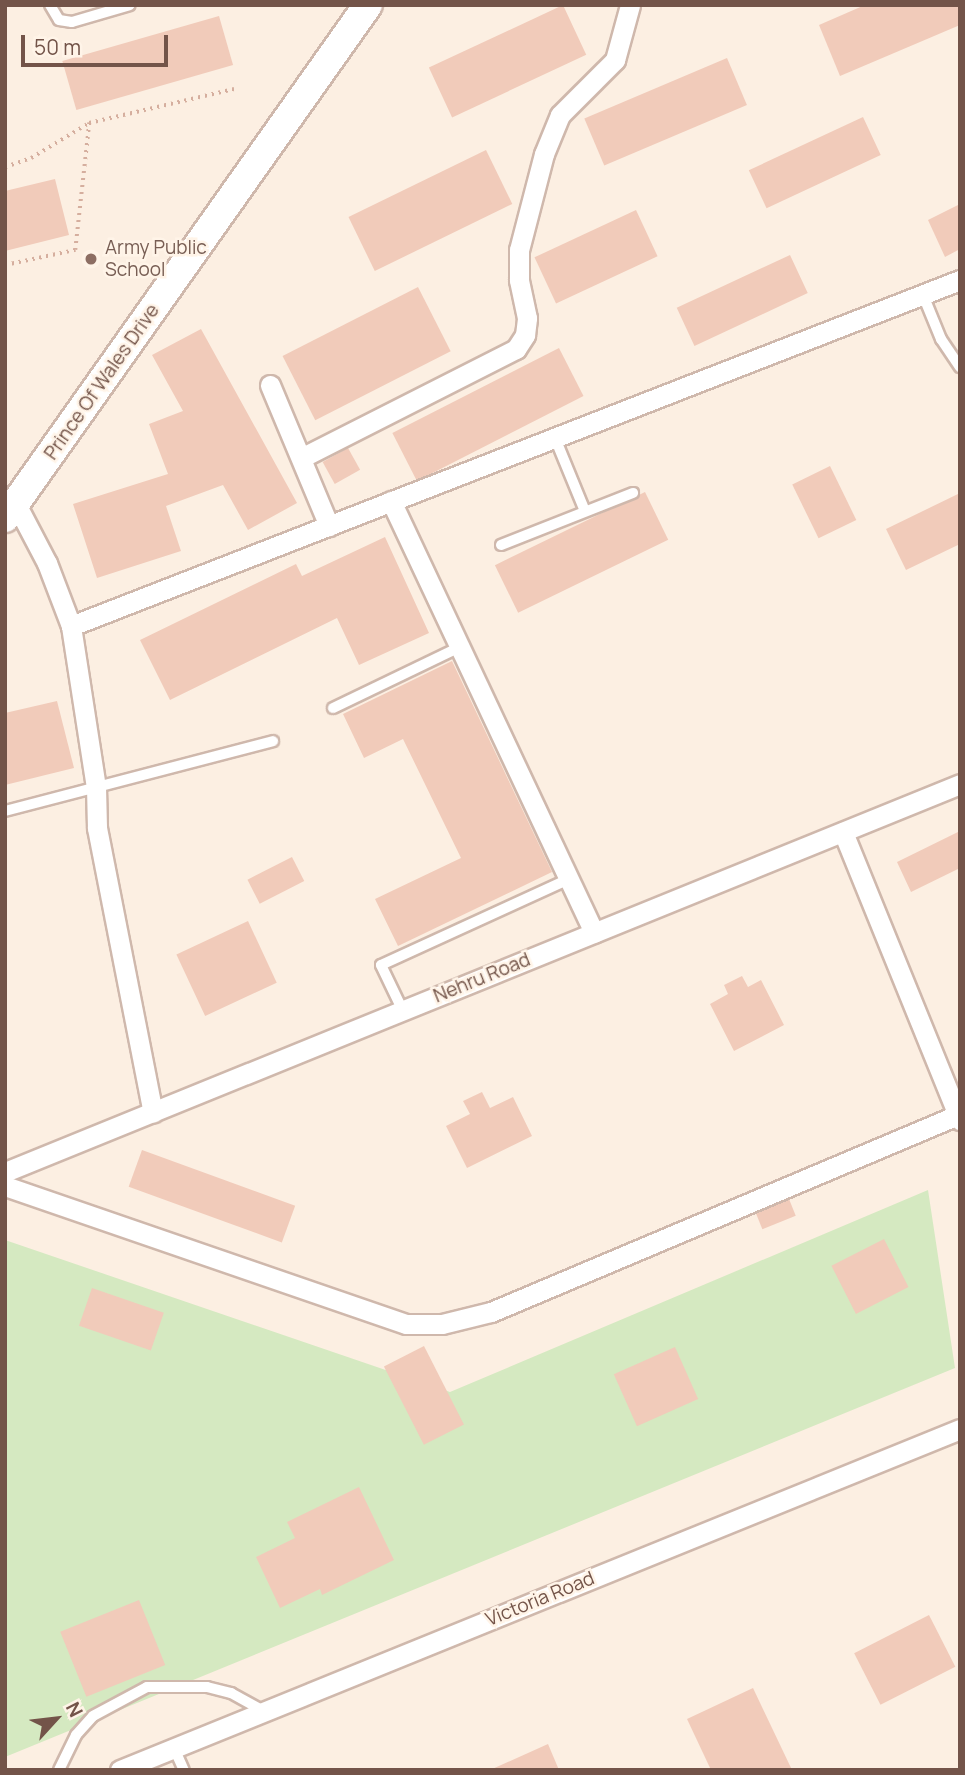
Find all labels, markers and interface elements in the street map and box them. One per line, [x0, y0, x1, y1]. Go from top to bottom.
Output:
scale bar [24, 21, 172, 65]
text: 50 m [34, 33, 81, 61]
place label: Army Public School [105, 237, 207, 281]
marker: Army Public School [83, 251, 99, 267]
street label: Prince Of Wales Drive [40, 300, 164, 464]
street label: Nehru Road [430, 948, 534, 1008]
street label: Victoria Road [482, 1567, 598, 1631]
north arrow [21, 1684, 91, 1754]
text: N [60, 1697, 89, 1721]

